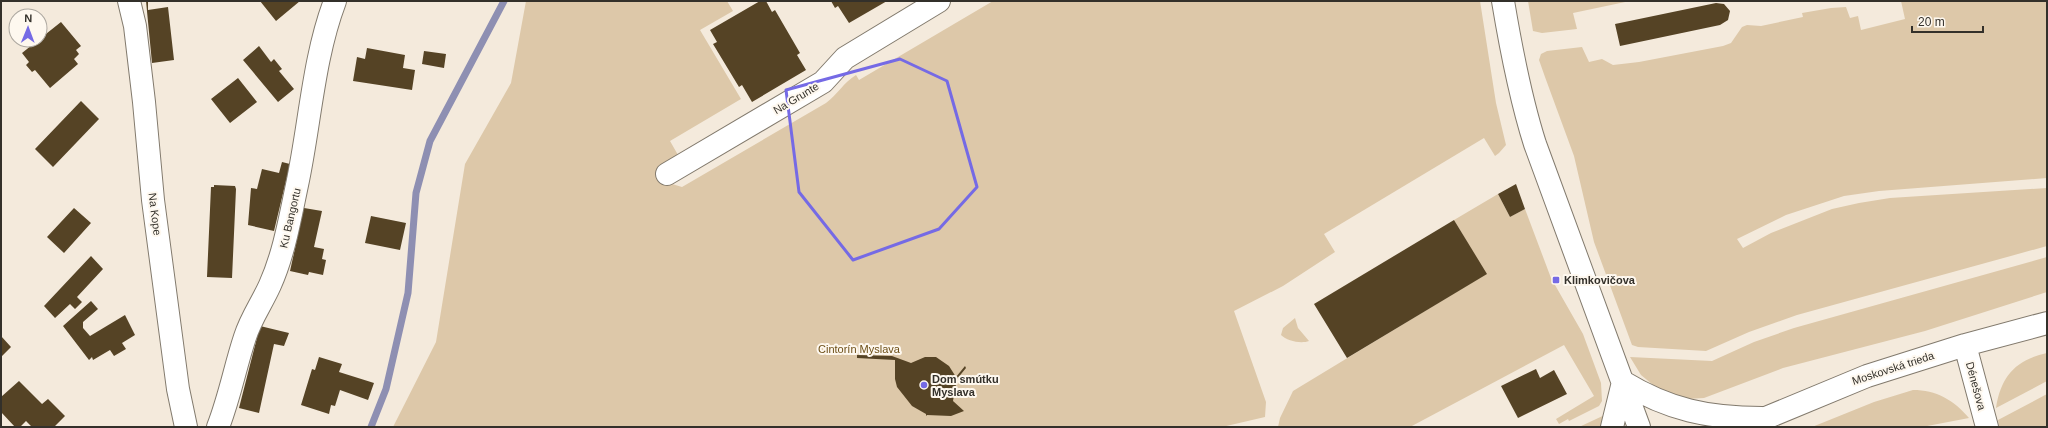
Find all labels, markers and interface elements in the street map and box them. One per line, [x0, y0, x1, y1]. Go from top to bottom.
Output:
north arrow [8, 8, 48, 48]
scale bar [1912, 8, 1983, 34]
text: N [24, 12, 32, 24]
text: 20 m [1918, 15, 1945, 29]
street label: Na Grunte [771, 80, 821, 116]
street label: Ku Bangortu [277, 187, 303, 249]
street label: Na Kope [146, 192, 164, 236]
place label: Klimkovičova [1564, 274, 1636, 286]
marker: Klimkovičova [1551, 275, 1561, 285]
park label: Cintorín Myslava [818, 343, 901, 355]
street label: Moskovská trieda [1850, 349, 1936, 387]
street label: Dénešova [1964, 361, 1988, 412]
place label: Dom smútku Myslava [932, 373, 999, 398]
marker: Dom smútku Myslava [919, 380, 929, 390]

